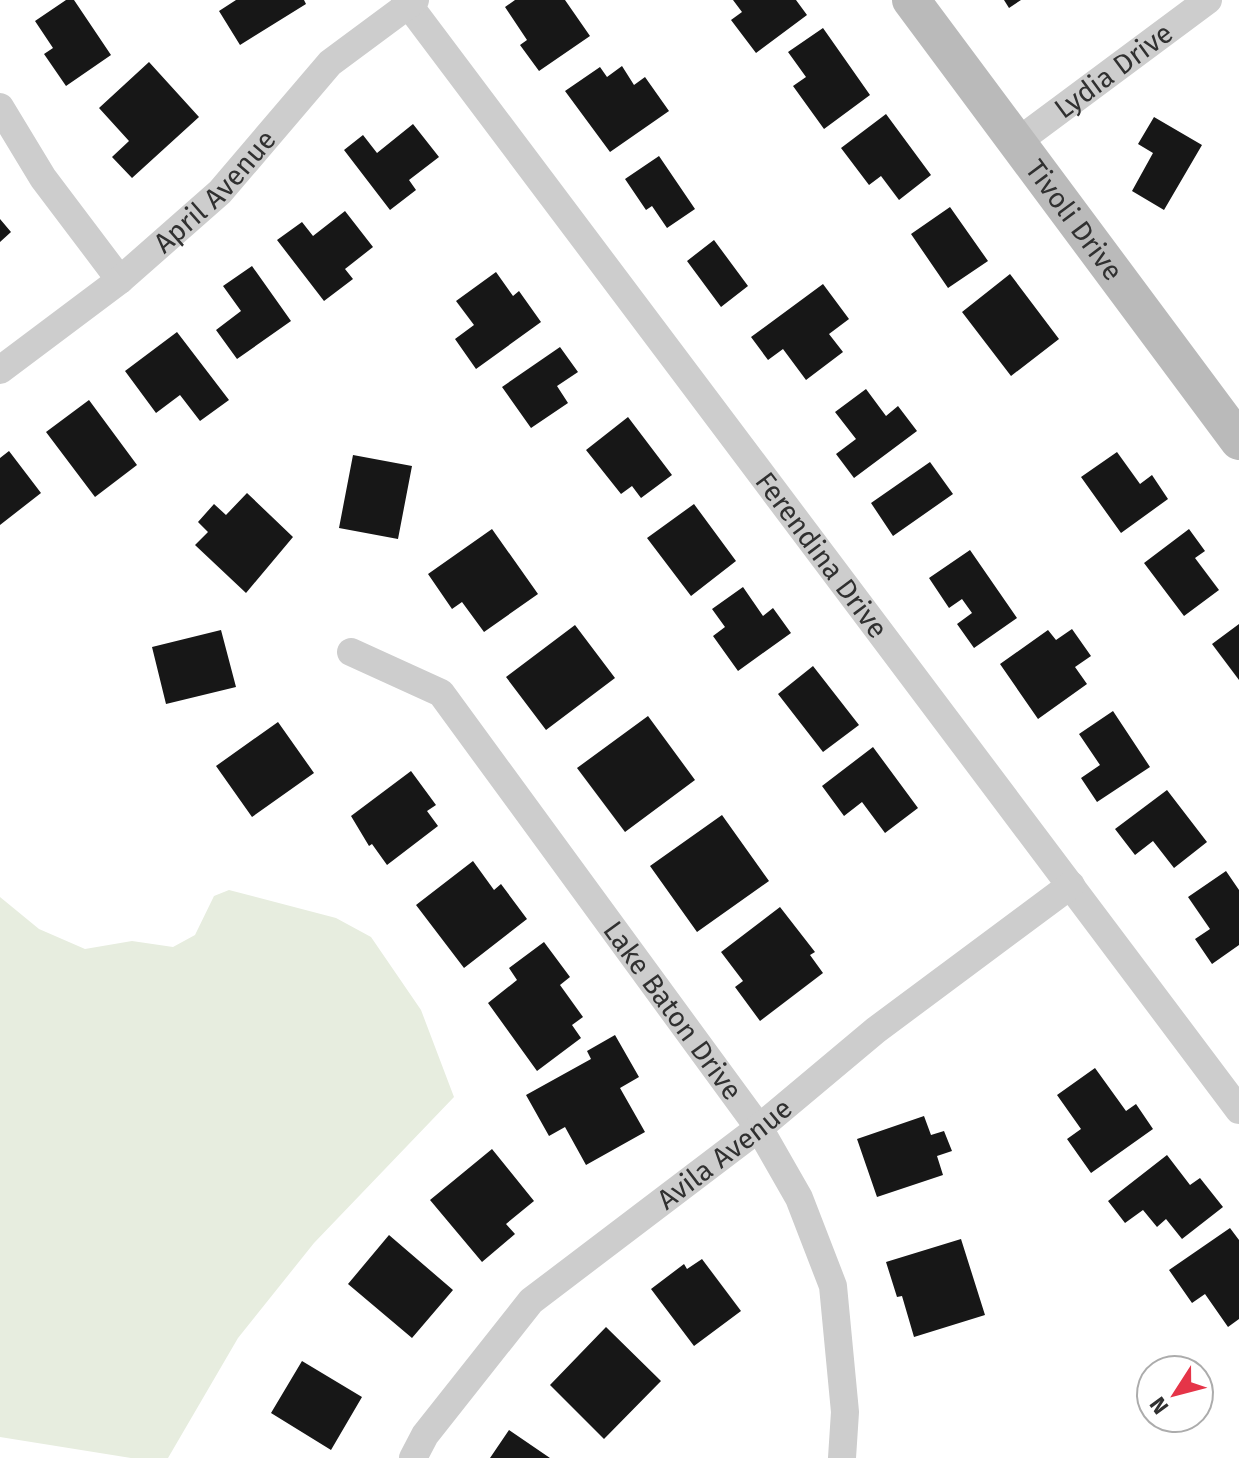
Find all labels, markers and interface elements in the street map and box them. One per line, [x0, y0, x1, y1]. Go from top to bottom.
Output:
street label: Lydia Drive [1048, 16, 1179, 125]
street label: April Avenue [147, 123, 283, 260]
street label: Tivoli Drive [1019, 153, 1130, 287]
street label: Ferendina Drive [748, 466, 894, 645]
street label: Lake Baton Drive [596, 915, 749, 1107]
street label: Avila Avenue [651, 1092, 799, 1216]
north arrow [1135, 1354, 1215, 1434]
text: N [1144, 1392, 1174, 1419]

